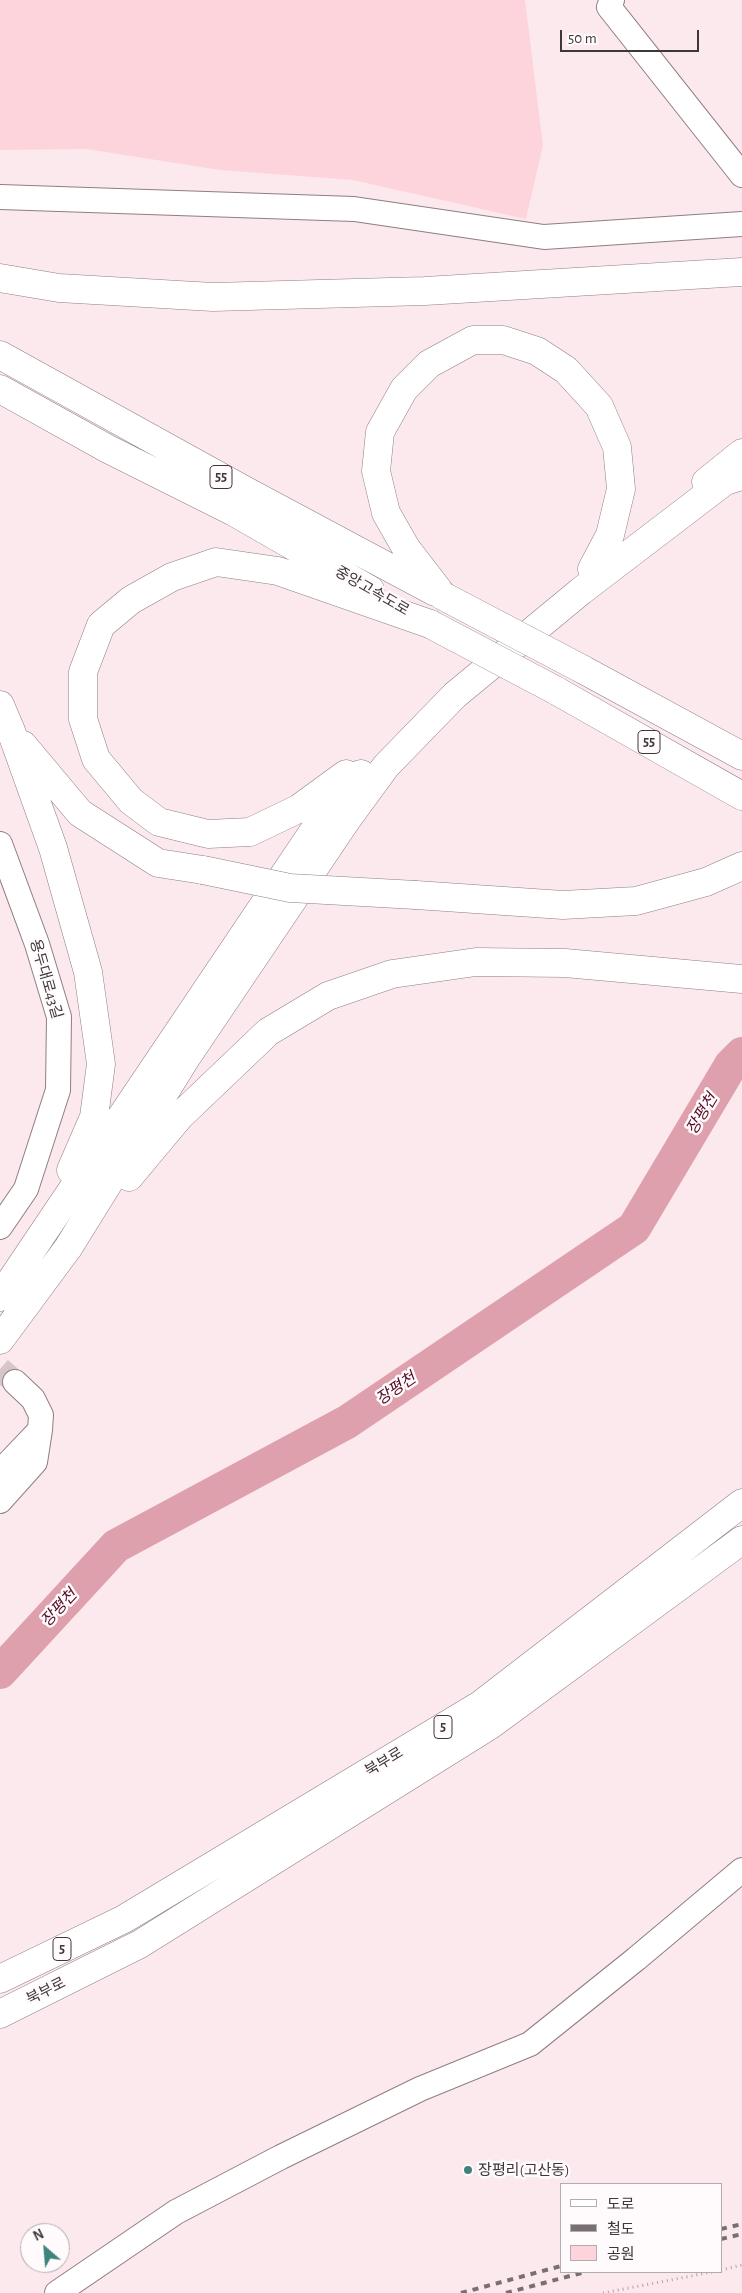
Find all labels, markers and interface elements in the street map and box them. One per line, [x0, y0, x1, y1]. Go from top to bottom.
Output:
scale bar [562, 20, 701, 52]
text: 50 m [568, 31, 597, 46]
road number: 55 [210, 466, 232, 488]
street label: 중앙고속도로 [332, 563, 412, 619]
road number: 55 [638, 730, 660, 754]
street label: 용두대로43길 [26, 937, 66, 1021]
water label: 장평천 [682, 1090, 722, 1138]
water label: 장평천 [372, 1369, 420, 1409]
water label: 장평천 [37, 1585, 81, 1631]
road number: 5 [434, 1715, 452, 1738]
street label: 북부로 [362, 1744, 406, 1780]
road number: 5 [53, 1938, 71, 1960]
street label: 북부로 [23, 1974, 69, 2008]
place label: 장평리(고산동) [478, 2161, 570, 2179]
marker: 장평리(고산동) [462, 2164, 474, 2176]
legend [560, 2183, 722, 2273]
text: 도로 [607, 2197, 635, 2212]
text: 철도 [607, 2222, 635, 2237]
north arrow [20, 2223, 70, 2273]
text: N [31, 2227, 46, 2244]
text: 공원 [607, 2247, 635, 2262]

